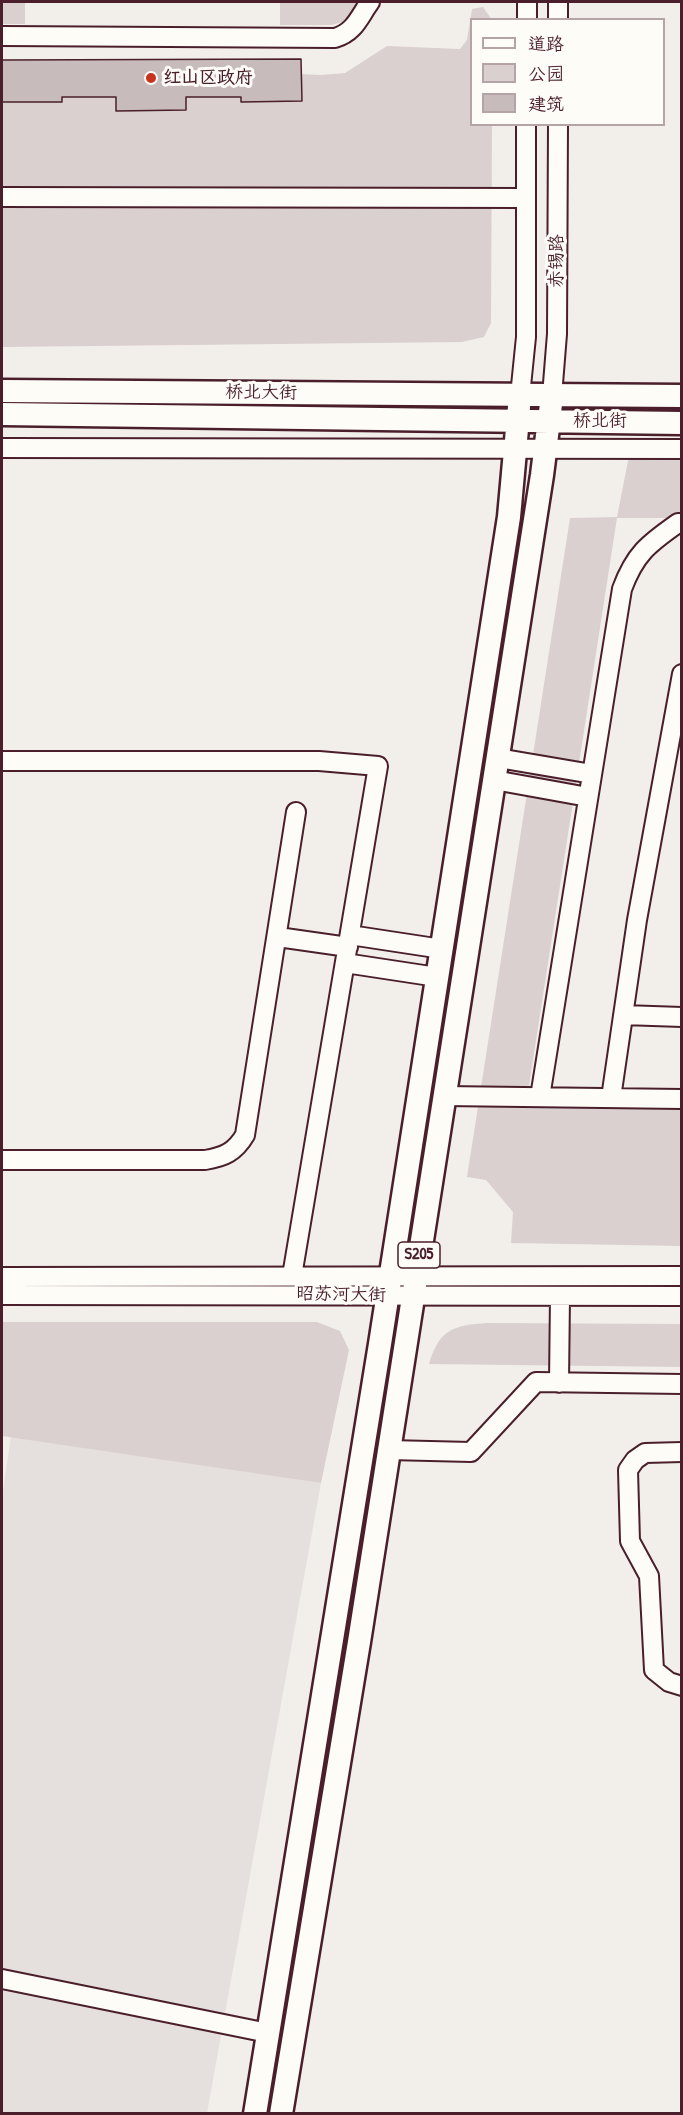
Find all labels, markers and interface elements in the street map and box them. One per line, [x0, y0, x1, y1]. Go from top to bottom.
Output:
legend [470, 18, 665, 126]
text: 道路 [528, 31, 564, 56]
text: 公园 [528, 61, 564, 86]
place label: 红山区政府 [163, 67, 253, 89]
marker: 红山区政府 [144, 71, 158, 85]
text: 建筑 [528, 91, 564, 116]
street label: 赤锡路 [546, 234, 568, 288]
street label: 桥北大街 [225, 382, 297, 404]
street label: 桥北街 [573, 410, 627, 432]
road number: S205 [398, 1242, 440, 1268]
street label: 昭苏河大街 [296, 1283, 386, 1307]

